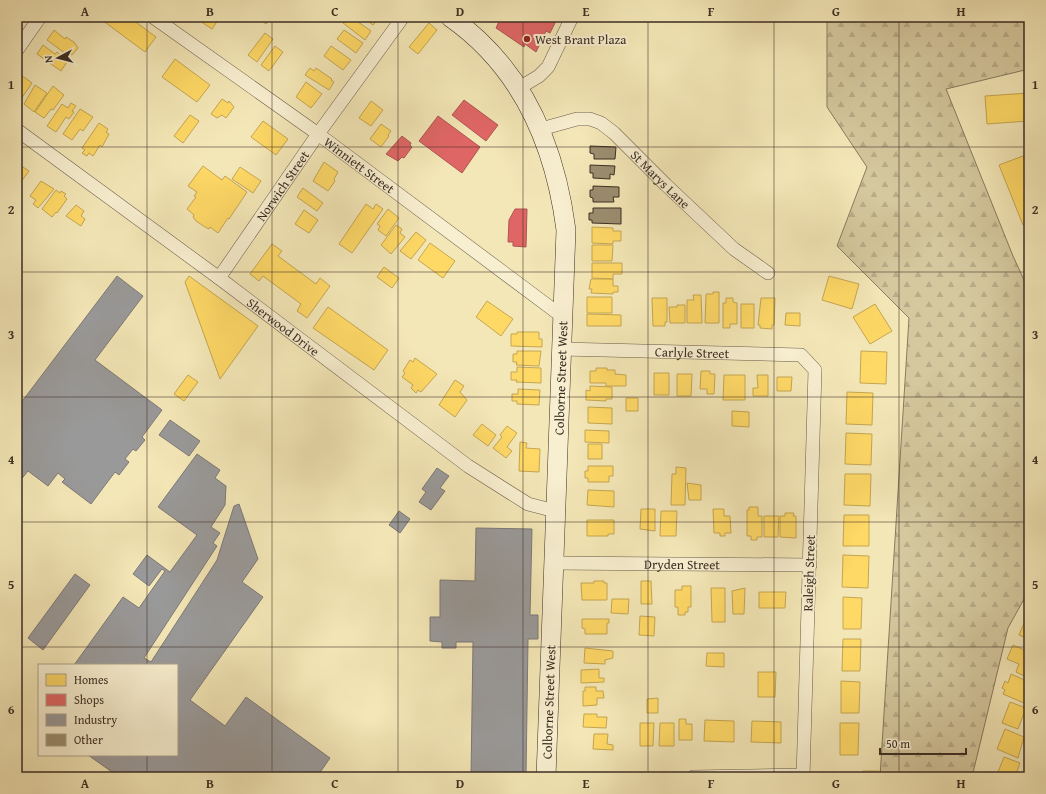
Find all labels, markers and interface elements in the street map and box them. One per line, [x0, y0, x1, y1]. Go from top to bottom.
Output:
text: A [81, 2, 90, 21]
text: B [206, 2, 214, 21]
text: C [331, 2, 339, 21]
text: D [456, 2, 464, 21]
text: E [583, 2, 590, 21]
text: F [708, 2, 715, 21]
text: G [832, 2, 840, 21]
text: H [956, 2, 966, 21]
place label: West Brant Plaza [535, 30, 627, 49]
marker: West Brant Plaza [522, 34, 532, 44]
north arrow [38, 38, 78, 78]
text: N [40, 54, 56, 64]
text: 1 [8, 75, 14, 94]
text: 1 [1032, 75, 1038, 94]
street label: Winniett Street [320, 132, 399, 198]
street label: Norwich Street [251, 146, 314, 225]
street label: St Marys Lane [627, 146, 695, 213]
text: 2 [8, 200, 15, 219]
text: 2 [1032, 200, 1039, 219]
street label: Sherwood Drive [243, 293, 324, 360]
street label: Colborne Street West [550, 320, 573, 436]
text: 3 [8, 325, 14, 344]
text: 3 [1032, 325, 1038, 344]
street label: Carlyle Street [655, 342, 730, 363]
text: 4 [8, 450, 15, 469]
text: 4 [1032, 450, 1039, 469]
street label: Raleigh Street [798, 534, 820, 612]
street label: Dryden Street [644, 554, 720, 574]
text: 5 [8, 575, 15, 594]
text: 5 [1032, 575, 1039, 594]
street label: Colborne Street West [538, 644, 561, 760]
legend [38, 664, 178, 756]
text: Homes [74, 671, 109, 688]
text: Shops [74, 691, 104, 708]
text: 6 [8, 700, 15, 719]
text: 6 [1032, 700, 1039, 719]
text: Industry [74, 711, 117, 728]
scale bar [880, 730, 966, 756]
text: Other [74, 731, 103, 748]
text: 50 m [886, 735, 910, 752]
text: A [81, 774, 90, 793]
text: B [206, 774, 214, 793]
text: C [331, 774, 339, 793]
text: D [456, 774, 464, 793]
text: E [583, 774, 590, 793]
text: F [708, 774, 715, 793]
text: G [832, 774, 840, 793]
text: H [956, 774, 966, 793]

